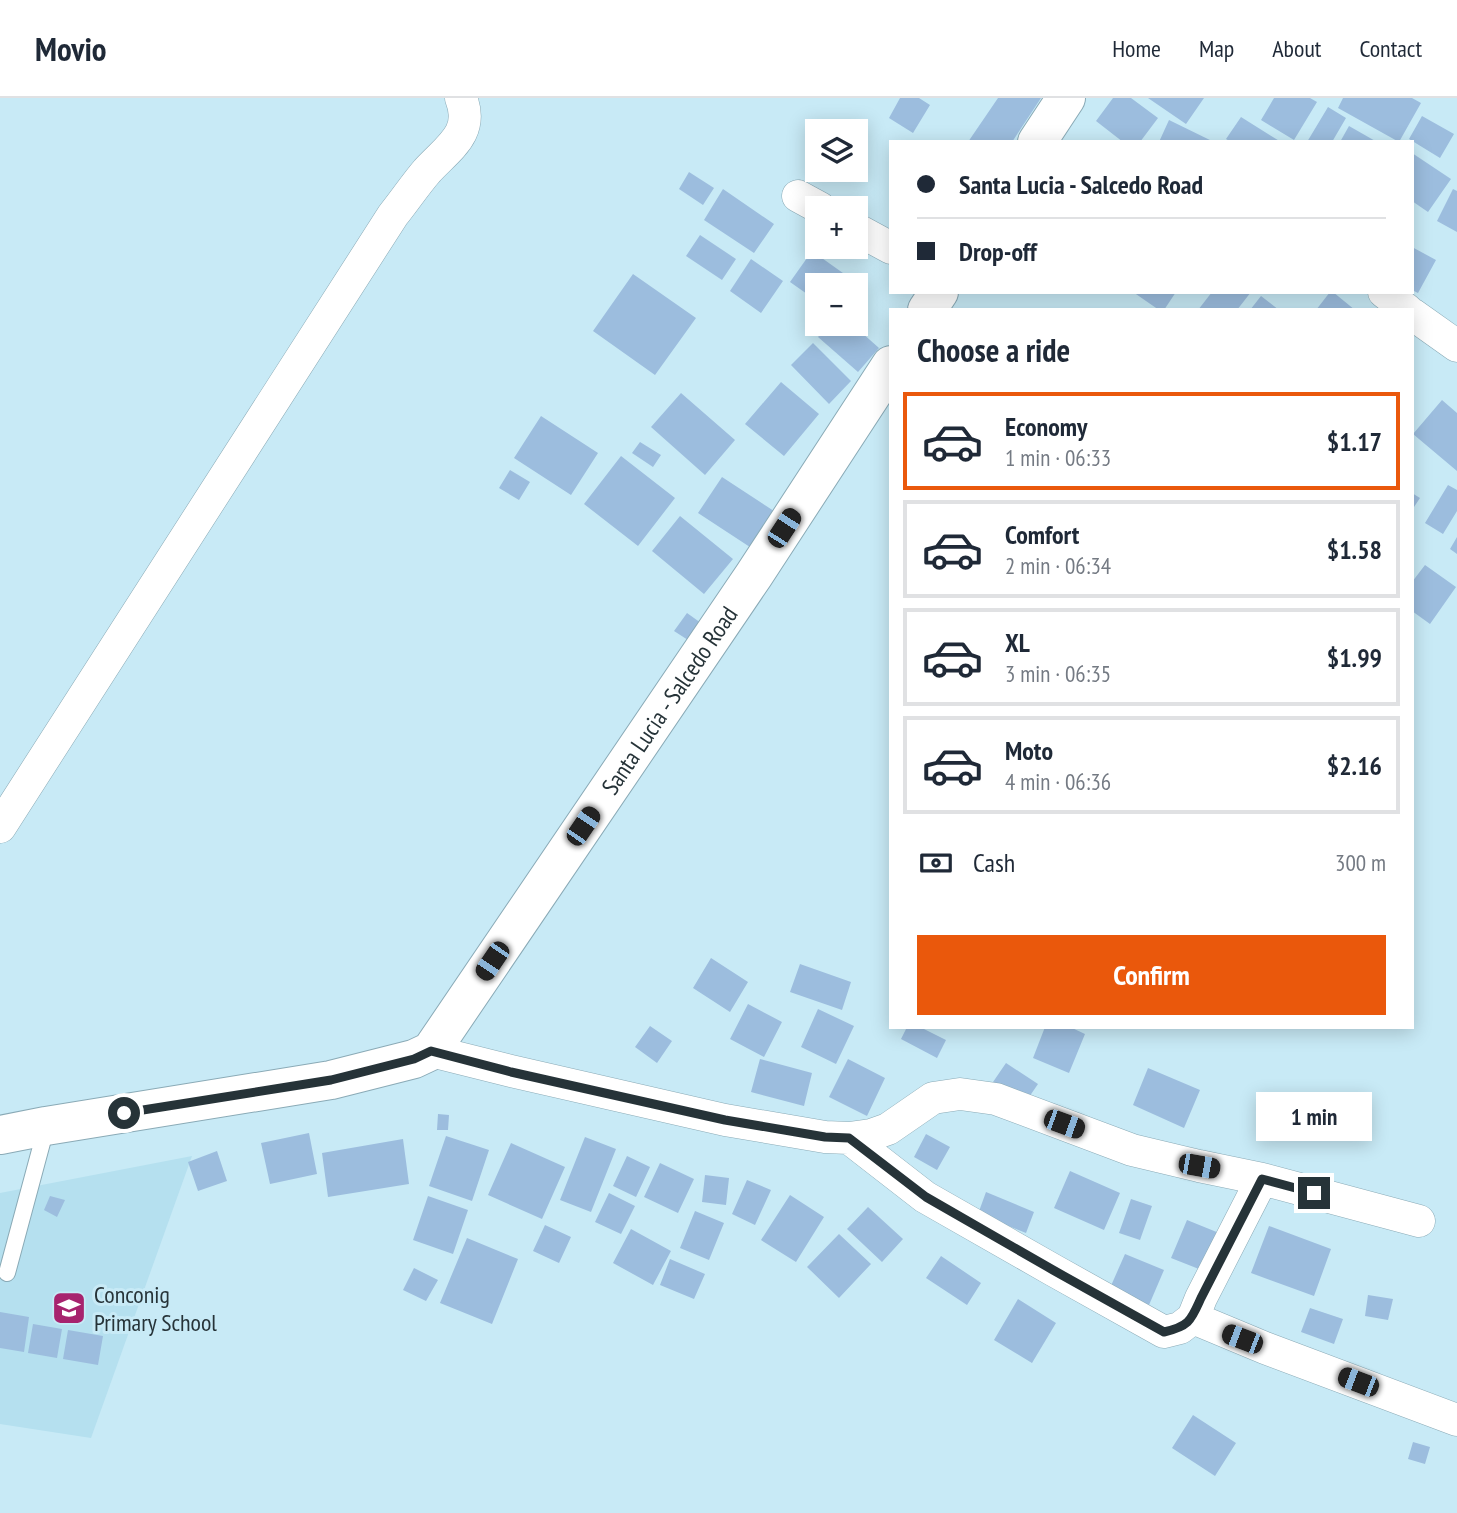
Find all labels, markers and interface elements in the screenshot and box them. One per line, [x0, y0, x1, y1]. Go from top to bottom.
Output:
text: Movio [35, 27, 107, 70]
text: Home [1112, 33, 1161, 64]
text: Map [1199, 33, 1234, 64]
text: About [1272, 33, 1321, 64]
text: Contact [1359, 33, 1422, 64]
map controls [805, 119, 868, 336]
button: layers [805, 119, 868, 182]
text: Santa Lucia - Salcedo Road [959, 168, 1203, 201]
button: + [805, 196, 868, 259]
text: Drop-off [959, 235, 1037, 268]
button: − [805, 273, 868, 336]
text: Choose a ride [917, 329, 1070, 371]
icon: car [921, 410, 984, 473]
text: Economy [1005, 410, 1087, 443]
text: $1.17 [1327, 425, 1382, 458]
text: 1 min · 06:33 [1005, 443, 1111, 472]
car [764, 505, 805, 551]
icon: car [921, 518, 984, 581]
text: Comfort [1005, 518, 1079, 551]
text: $1.58 [1327, 533, 1382, 566]
text: 2 min · 06:34 [1005, 551, 1111, 580]
street label: Santa Lucia - Salcedo Road [594, 600, 744, 800]
icon: car [921, 626, 984, 689]
text: XL [1005, 626, 1030, 659]
text: $1.99 [1327, 641, 1382, 674]
text: 3 min · 06:35 [1005, 659, 1111, 688]
icon: car [921, 734, 984, 797]
text: Moto [1005, 734, 1053, 767]
text: $2.16 [1327, 749, 1382, 782]
text: 4 min · 06:36 [1005, 767, 1111, 796]
car [563, 803, 604, 849]
icon: cash [917, 844, 955, 882]
text: Cash [973, 846, 1015, 879]
text: 300 m [1335, 848, 1386, 877]
button: Confirm [917, 935, 1386, 1015]
car [472, 938, 513, 984]
callout: 1 min [1256, 1091, 1372, 1140]
route start [108, 1097, 140, 1129]
text: 1 min [1291, 1102, 1337, 1131]
car [1041, 1107, 1088, 1141]
car [1177, 1152, 1222, 1180]
route end [1298, 1177, 1330, 1209]
place label: Conconig Primary School [94, 1279, 217, 1338]
school or university icon: Conconig Primary School [50, 1289, 88, 1327]
car [1219, 1322, 1266, 1356]
car [1335, 1365, 1382, 1399]

